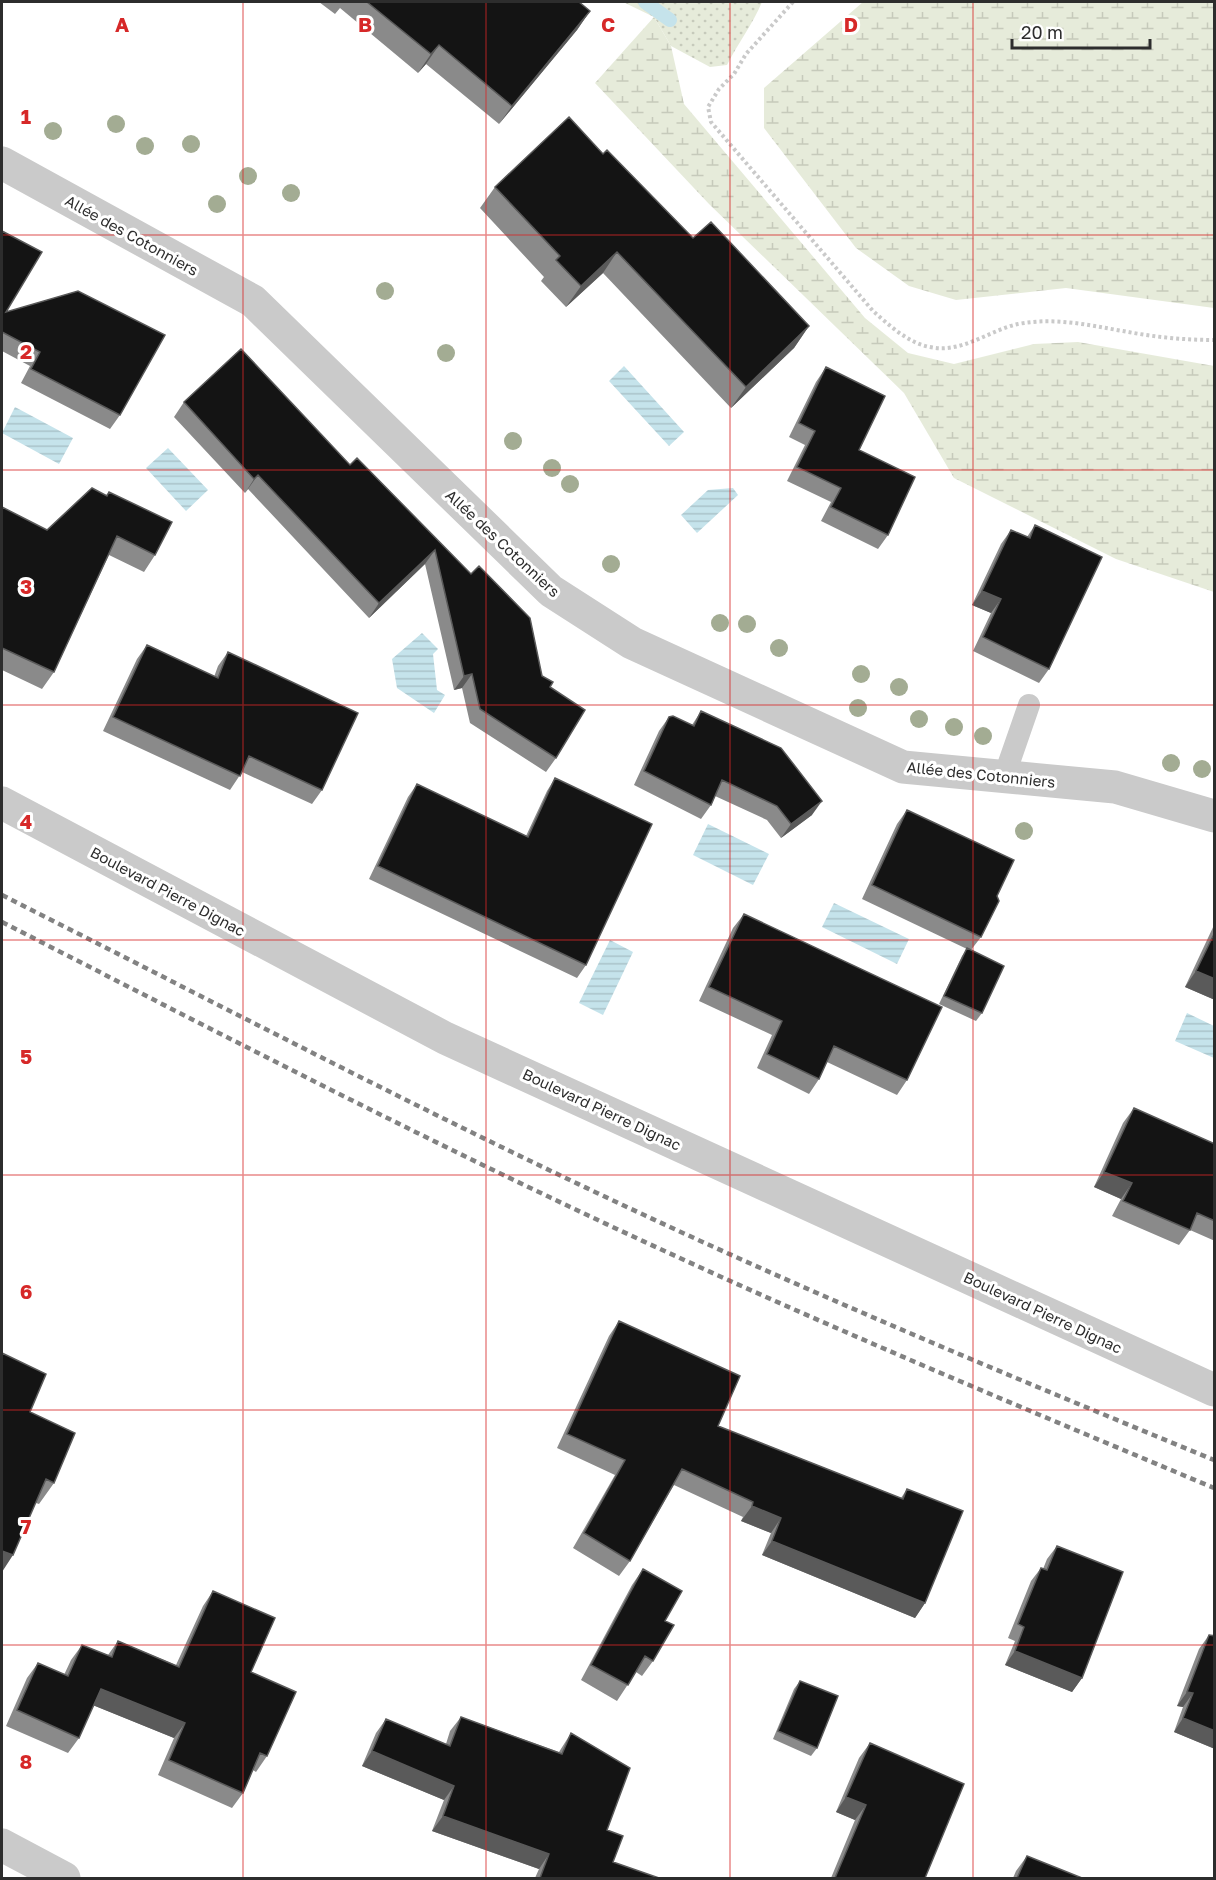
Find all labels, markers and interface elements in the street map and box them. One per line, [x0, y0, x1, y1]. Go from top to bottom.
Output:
text: A [115, 12, 129, 36]
text: B [358, 12, 372, 36]
text: C [601, 12, 615, 36]
text: D [844, 12, 858, 36]
scale bar [1012, 12, 1150, 50]
text: 20 m [1021, 21, 1063, 43]
text: 1 [21, 104, 31, 128]
street label: Allée des Cotonniers [62, 191, 202, 279]
text: 2 [20, 339, 32, 363]
street label: Allée des Cotonniers [442, 486, 564, 600]
text: 3 [20, 574, 32, 598]
street label: Allée des Cotonniers [906, 757, 1056, 791]
text: 4 [20, 809, 32, 833]
street label: Boulevard Pierre Dignac [88, 843, 248, 939]
text: 5 [20, 1044, 32, 1068]
street label: Boulevard Pierre Dignac [520, 1064, 684, 1154]
street label: Boulevard Pierre Dignac [961, 1267, 1125, 1357]
text: 6 [20, 1279, 32, 1303]
text: 7 [21, 1514, 32, 1538]
text: 8 [20, 1749, 32, 1773]

